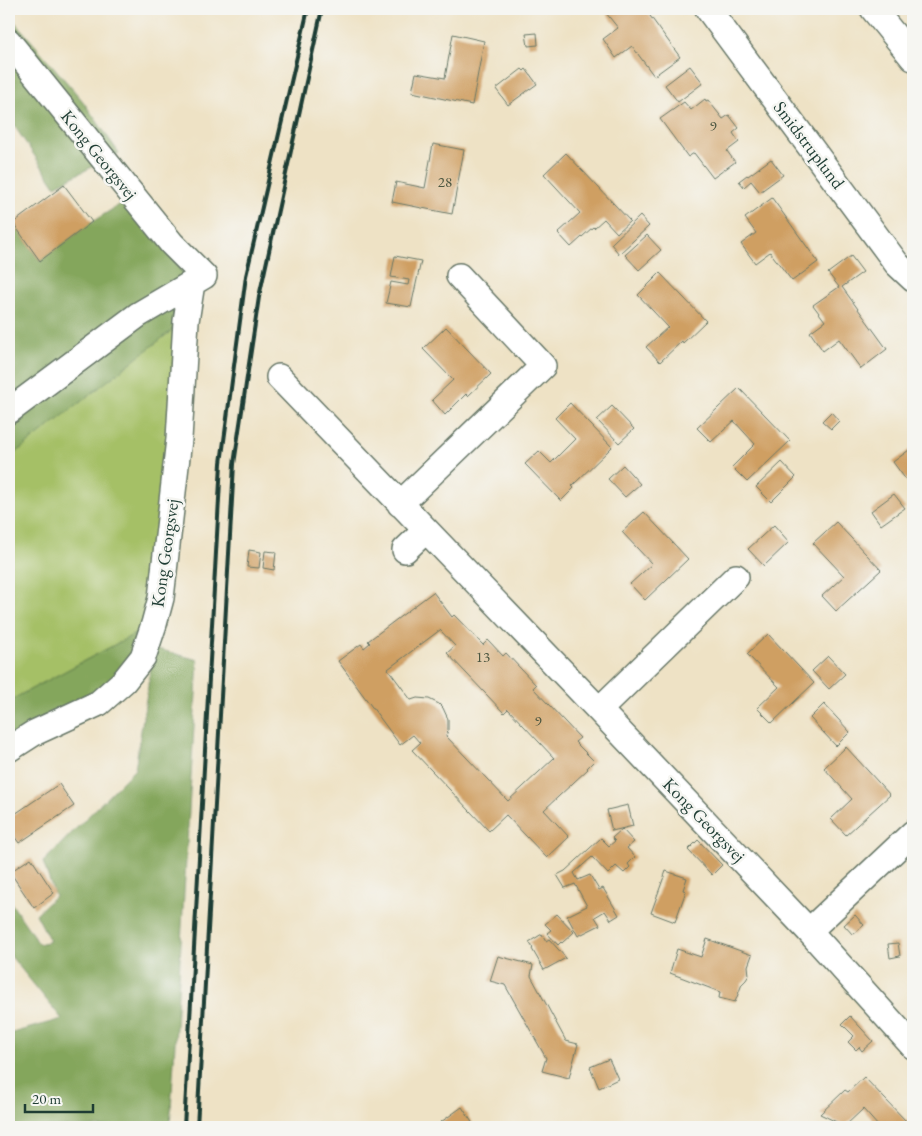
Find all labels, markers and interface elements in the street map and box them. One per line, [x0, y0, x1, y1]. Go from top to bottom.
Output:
street label: Smidstruplund [769, 96, 851, 194]
street label: Kong Georgsvej [56, 105, 143, 204]
house number: 9 [709, 116, 717, 135]
house number: 28 [438, 172, 452, 191]
street label: Kong Georgsvej [146, 497, 183, 609]
house number: 13 [476, 647, 490, 666]
house number: 9 [534, 711, 542, 730]
street label: Kong Georgsvej [658, 772, 751, 867]
scale bar [25, 1081, 92, 1113]
text: 20 m [32, 1089, 61, 1108]

